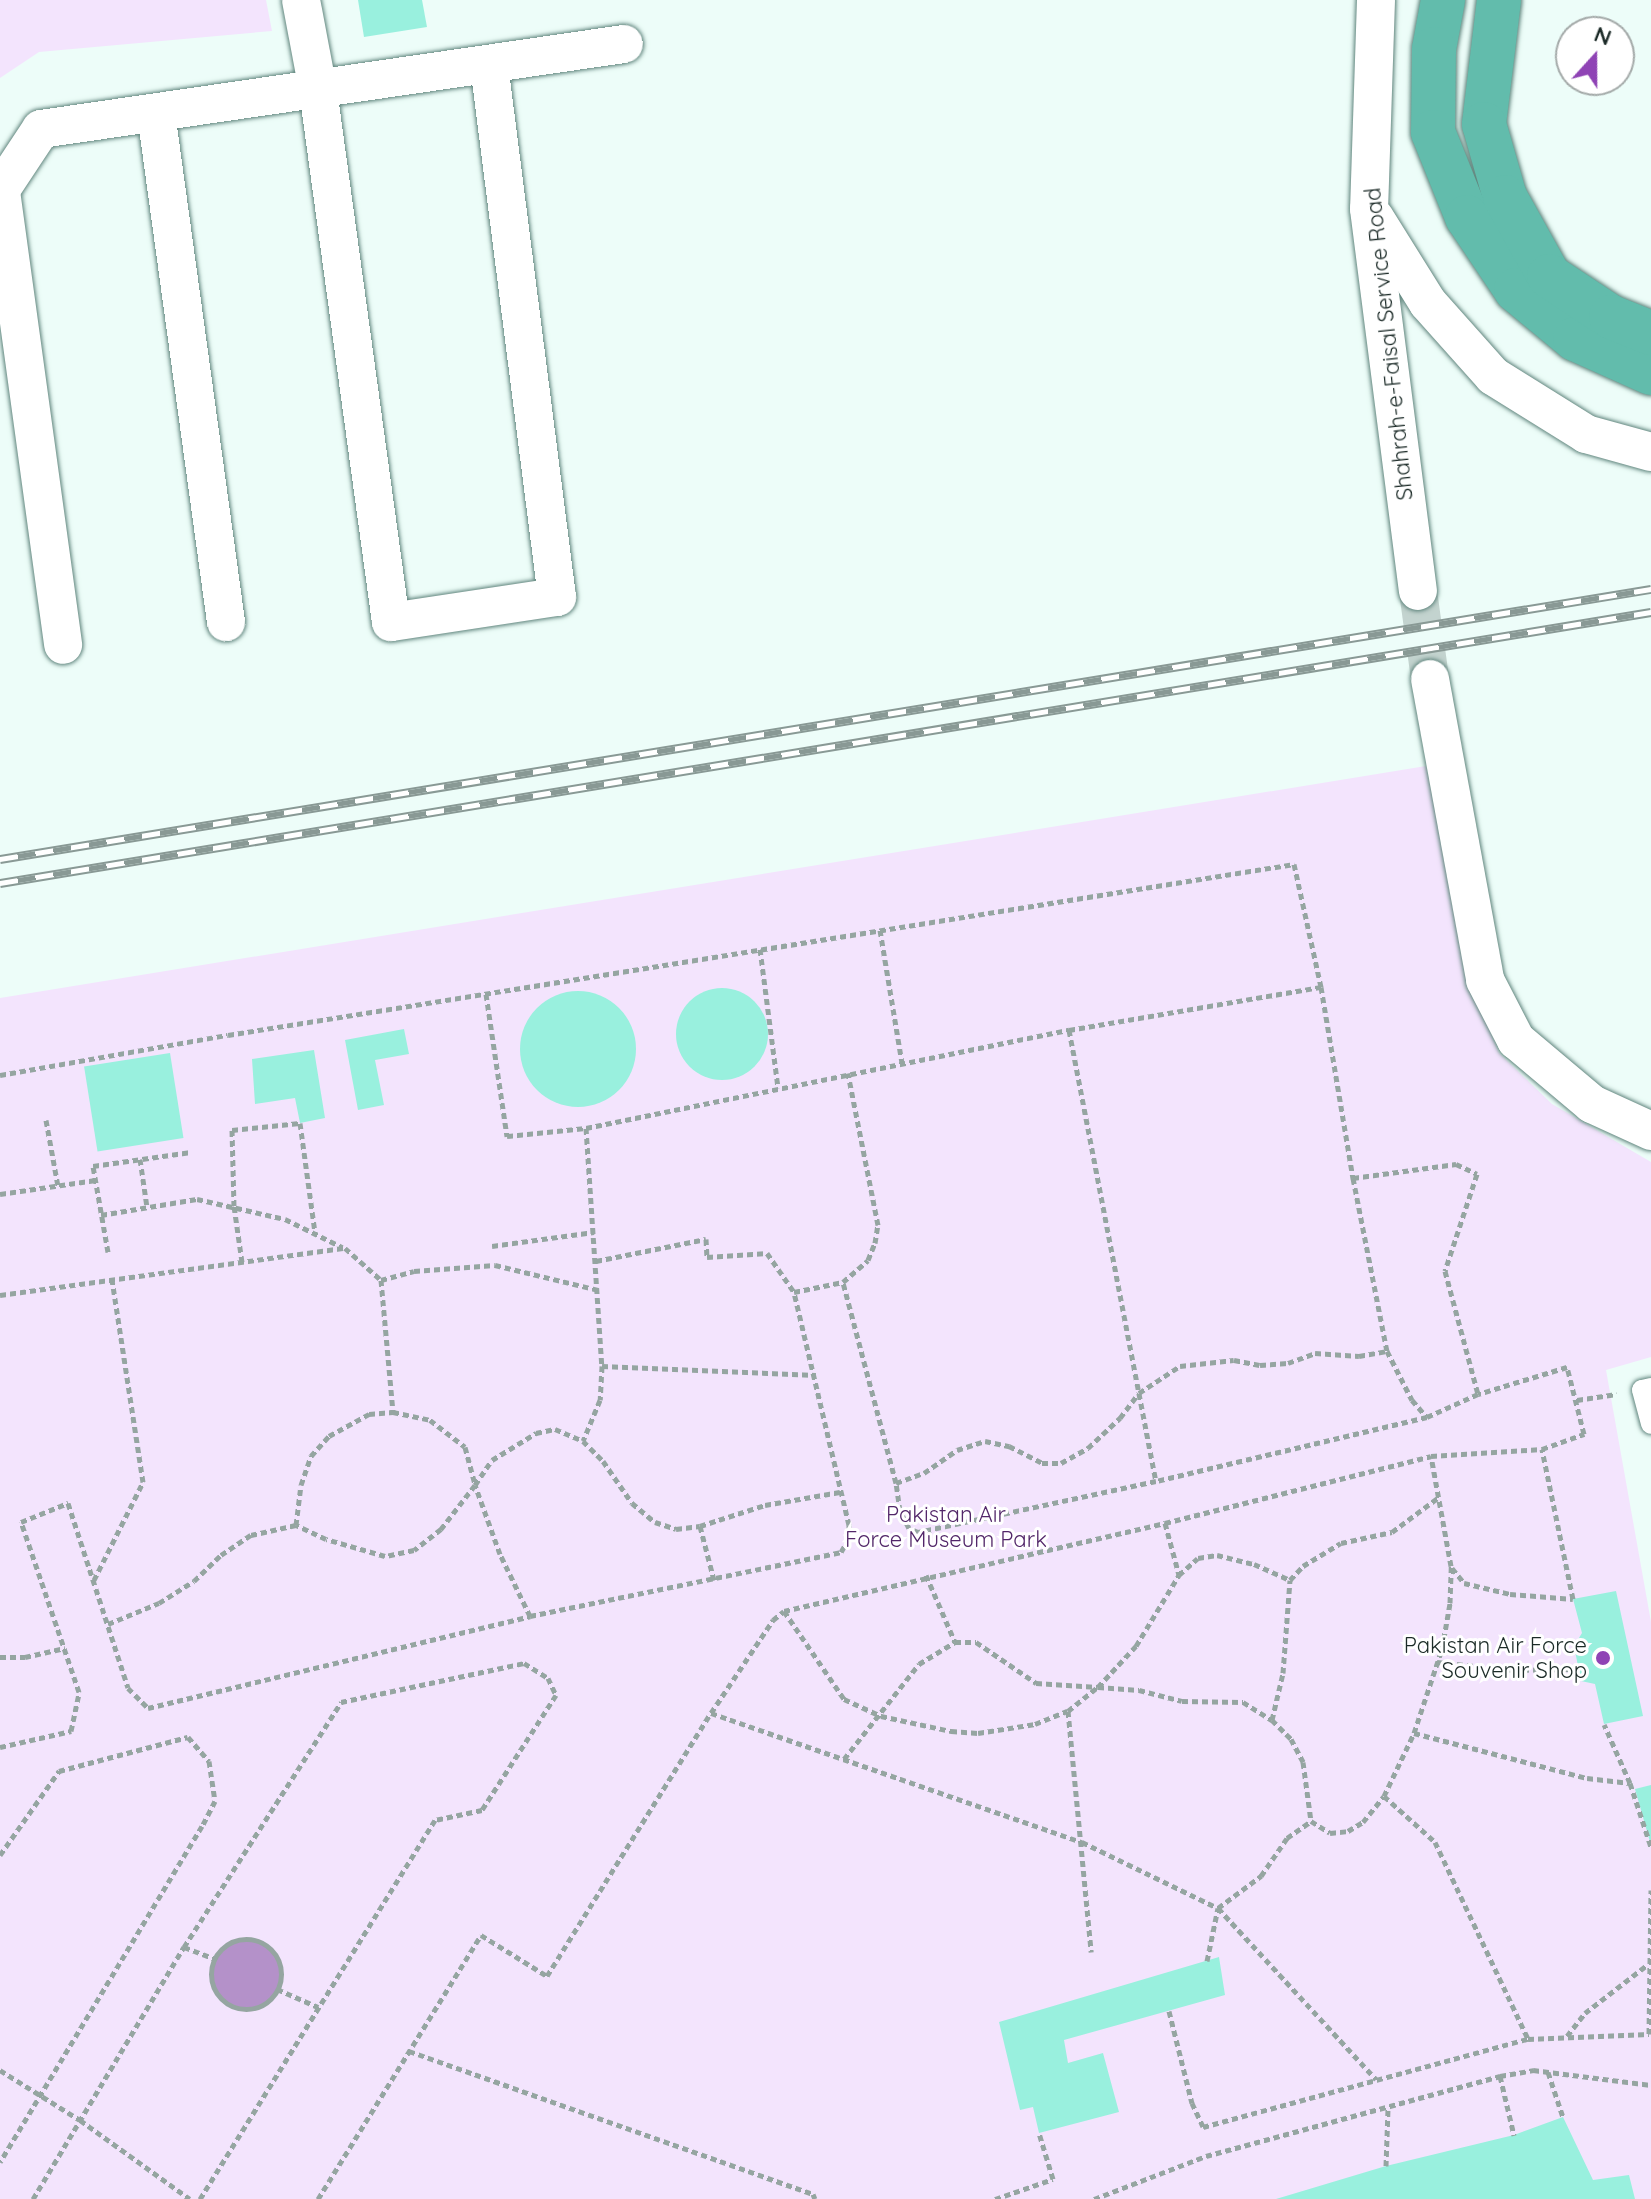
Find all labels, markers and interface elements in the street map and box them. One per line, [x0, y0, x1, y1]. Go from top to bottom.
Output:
north arrow [1555, 16, 1635, 96]
text: N [1590, 19, 1615, 51]
street label: Shahrah-e-Faisal Service Road [1359, 186, 1419, 502]
park label: Pakistan Air Force Museum Park [845, 1501, 1047, 1552]
place label: Pakistan Air Force Souvenir Shop [1404, 1632, 1587, 1684]
marker: Pakistan Air Force Souvenir Shop [1594, 1649, 1612, 1667]

